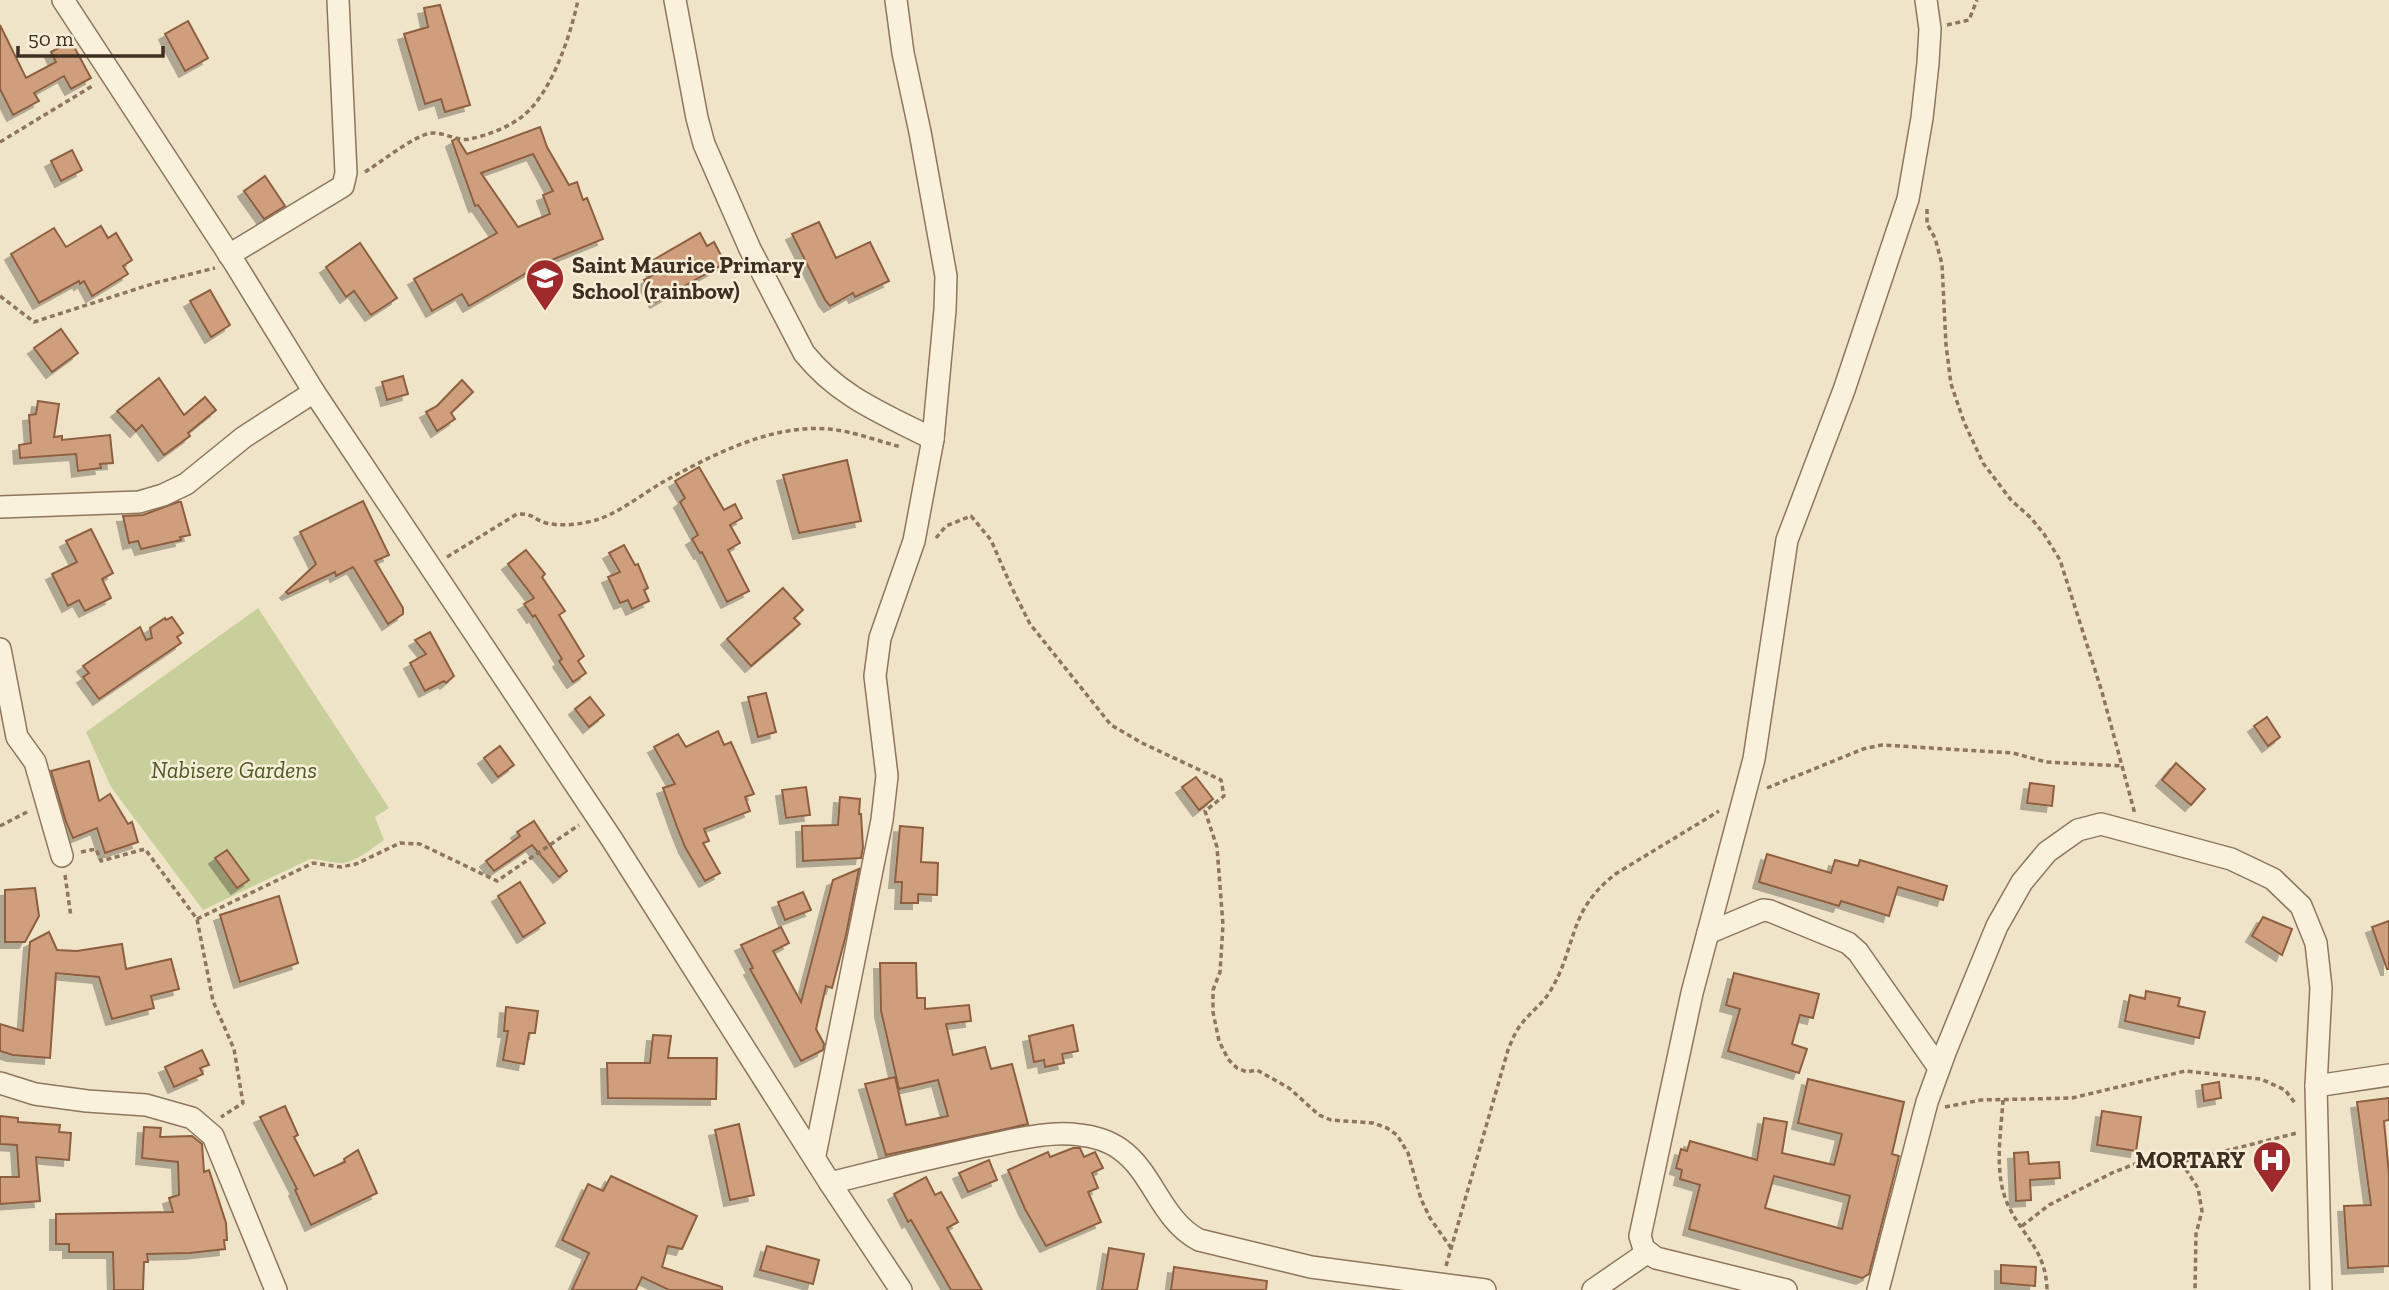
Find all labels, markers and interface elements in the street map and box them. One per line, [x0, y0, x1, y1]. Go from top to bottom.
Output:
scale bar [18, 14, 163, 58]
text: 50 m [28, 26, 74, 51]
place label: Saint Maurice Primary School (rainbow) [572, 251, 805, 305]
school or university icon: Saint Maurice Primary School (rainbow) [524, 257, 566, 312]
park label: Nabisere Gardens [151, 756, 317, 784]
hospital icon: MORTARY [2251, 1139, 2293, 1194]
place label: MORTARY [2136, 1146, 2245, 1174]

